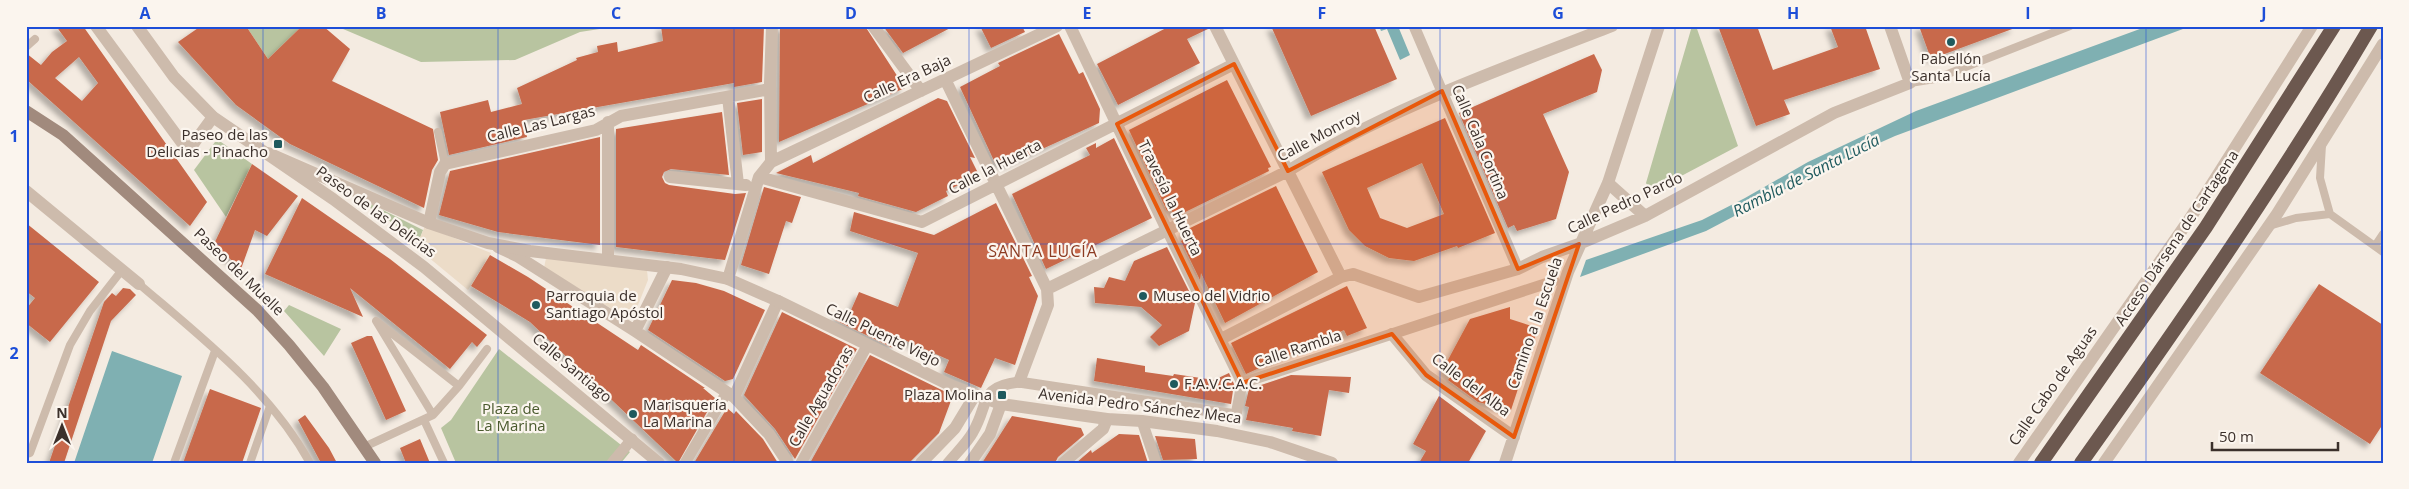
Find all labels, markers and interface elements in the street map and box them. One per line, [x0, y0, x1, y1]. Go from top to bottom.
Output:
text: A [139, 2, 151, 24]
text: B [376, 2, 386, 24]
text: C [611, 2, 621, 24]
text: D [845, 2, 857, 24]
text: E [1083, 2, 1092, 24]
text: F [1318, 2, 1326, 24]
text: G [1552, 2, 1564, 24]
text: H [1787, 2, 1799, 24]
text: I [2025, 2, 2031, 24]
text: J [2259, 2, 2267, 24]
marker: Pabellón Santa Lucía [1945, 36, 1957, 48]
place label: Pabellón Santa Lucía [1911, 48, 1991, 85]
street label: Calle Era Baja [860, 49, 954, 107]
street label: Calle Cala Cortina [1448, 81, 1514, 202]
street label: Calle Las Largas [485, 100, 597, 146]
street label: Calle Monroy [1273, 104, 1364, 166]
place label: Paseo de las Delicias - Pinacho [146, 124, 268, 161]
text: 1 [9, 125, 19, 147]
water label: Rambla de Santa Lucía [1729, 128, 1883, 222]
street label: Calle la Huerta [944, 134, 1045, 198]
street label: Travesía la Huerta [1134, 136, 1208, 259]
marker: Paseo de las Delicias - Pinacho [272, 138, 284, 150]
street label: Acceso Dársena de Cartagena [2110, 146, 2243, 329]
street label: Paseo de las Delicias [313, 161, 441, 262]
street label: Calle Pedro Pardo [1564, 167, 1685, 238]
street label: Paseo del Muelle [190, 223, 289, 320]
district label: SANTA LUCÍA [988, 240, 1098, 262]
street label: Camino a la Escuela [1502, 254, 1566, 391]
place label: Parroquia de Santiago Apóstol [546, 285, 663, 322]
place label: Museo del Vidrio [1153, 285, 1270, 305]
marker: Museo del Vidrio [1137, 290, 1149, 302]
street label: Calle Puente Viejo [823, 298, 944, 371]
marker: Parroquia de Santiago Apóstol [530, 299, 542, 311]
street label: Calle Cabo de Aguas [2003, 322, 2101, 449]
street label: Calle Rambla [1252, 325, 1344, 372]
street label: Calle Santiago [529, 328, 617, 406]
text: 2 [9, 342, 19, 364]
street label: Calle Aguadoras [783, 343, 857, 450]
street label: Calle del Alba [1428, 348, 1515, 420]
place label: F.A.V.C.A.C. [1184, 373, 1262, 393]
marker: F.A.V.C.A.C. [1168, 378, 1180, 390]
street label: Avenida Pedro Sánchez Meca [1037, 383, 1243, 427]
place label: Plaza Molina [904, 384, 992, 404]
marker: Plaza Molina [996, 389, 1008, 401]
place label: Marisquería La Marina [643, 394, 727, 431]
park label: Plaza de La Marina [476, 398, 546, 435]
north arrow [38, 402, 88, 452]
text: N [56, 403, 68, 422]
marker: Marisquería La Marina [627, 408, 639, 420]
scale bar [2212, 419, 2338, 451]
text: 50 m [2219, 426, 2254, 446]

